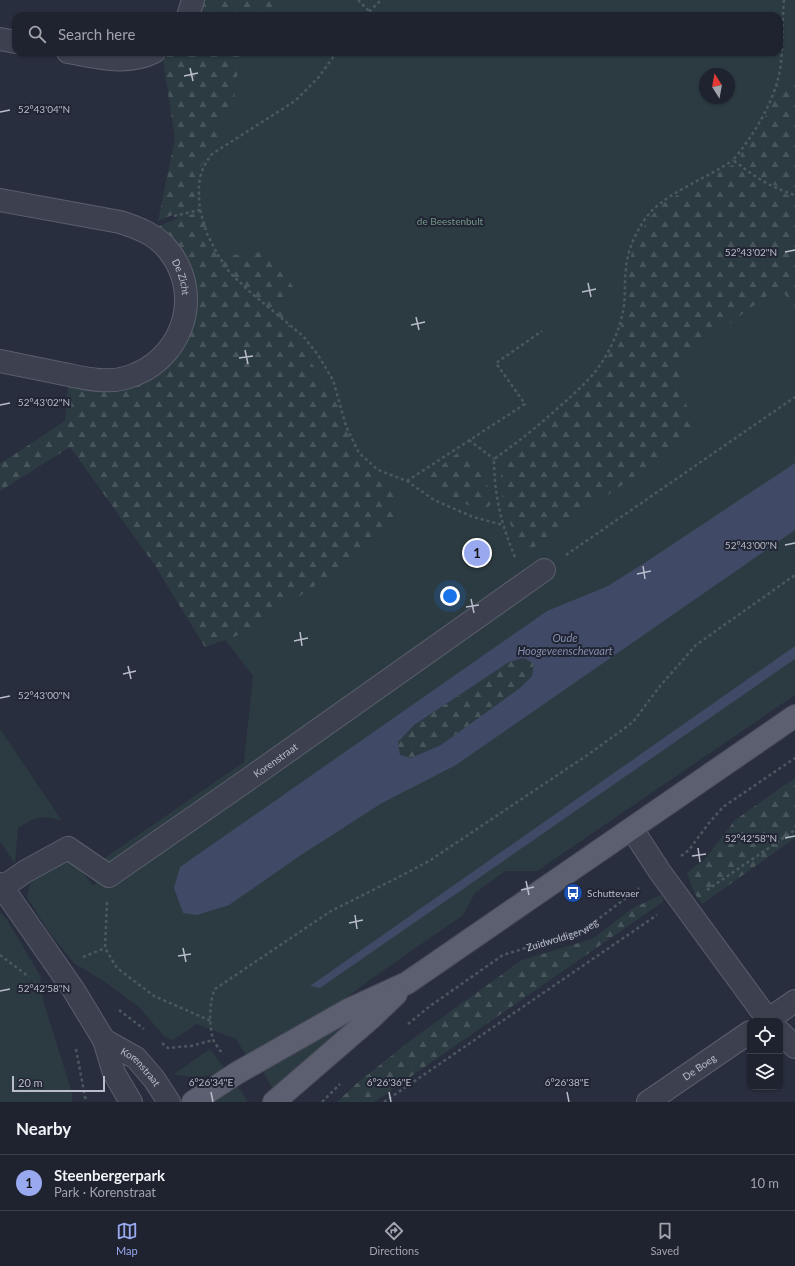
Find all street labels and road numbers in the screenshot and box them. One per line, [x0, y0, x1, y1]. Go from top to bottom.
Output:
street label: De Zicht [170, 257, 192, 296]
street label: Korenstraat [251, 740, 300, 780]
street label: Zuidwoldigerweg [525, 916, 600, 953]
street label: Korenstraat [119, 1045, 163, 1089]
street label: De Boeg [680, 1051, 718, 1083]

